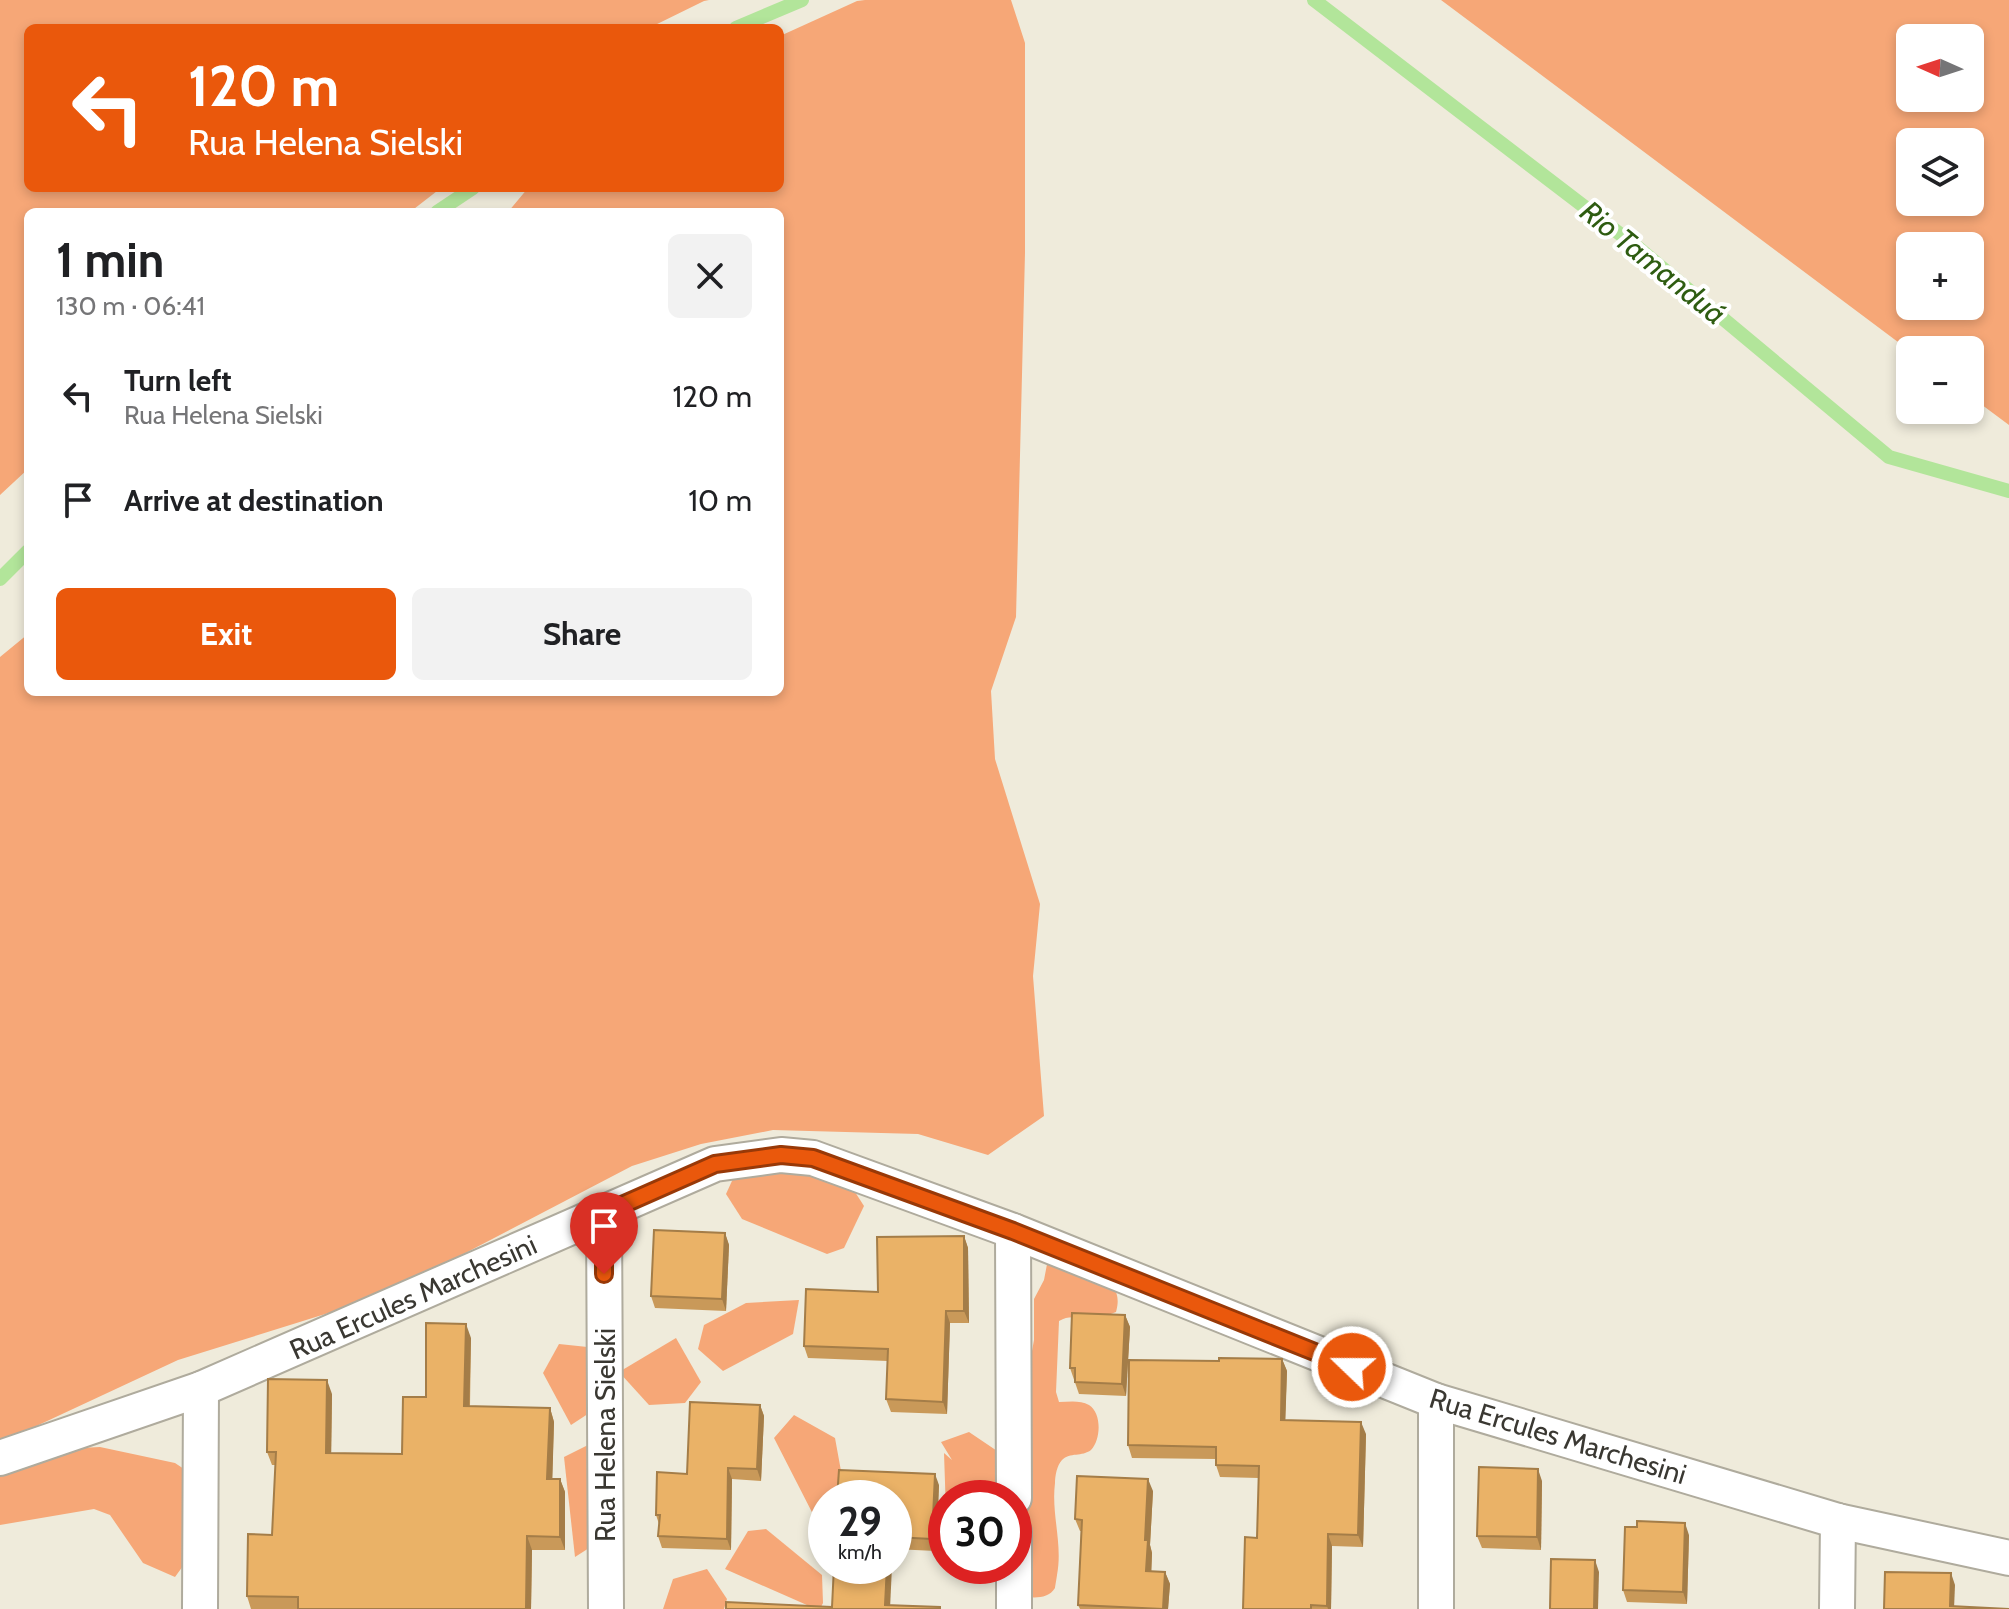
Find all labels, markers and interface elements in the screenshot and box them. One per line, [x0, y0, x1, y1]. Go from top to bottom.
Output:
north arrow [1896, 24, 1984, 112]
map controls [1896, 24, 1984, 424]
text: 120 m [188, 52, 339, 120]
icon: left [56, 56, 160, 160]
text: Rua Helena Sielski [188, 120, 463, 164]
button: layers [1896, 128, 1984, 216]
water label: Rio Tamanduá [1573, 193, 1734, 333]
text: 1 min [56, 231, 164, 289]
button: + [1896, 232, 1984, 320]
button: close [668, 234, 752, 318]
text: 130 m · 06:41 [56, 290, 205, 322]
button: − [1896, 336, 1984, 424]
text: Turn left [124, 362, 232, 399]
icon: left [56, 374, 100, 418]
text: 120 m [672, 378, 752, 415]
text: Rua Helena Sielski [124, 399, 323, 431]
icon: arrive [56, 478, 100, 522]
text: Arrive at destination [124, 482, 384, 519]
text: 10 m [688, 482, 752, 519]
button: Exit [56, 588, 396, 680]
button: Share [412, 588, 752, 680]
pin [570, 1192, 638, 1274]
icon: arrive [582, 1204, 626, 1248]
street label: Rua Ercules Marchesini [284, 1227, 542, 1367]
position arrow [1310, 1325, 1394, 1409]
street label: Rua Helena Sielski [588, 1328, 622, 1542]
street label: Rua Ercules Marchesini [1426, 1381, 1690, 1491]
speed limit sign: 30 [928, 1480, 1032, 1584]
text: 29 [838, 1497, 882, 1546]
text: km/h [838, 1540, 882, 1564]

